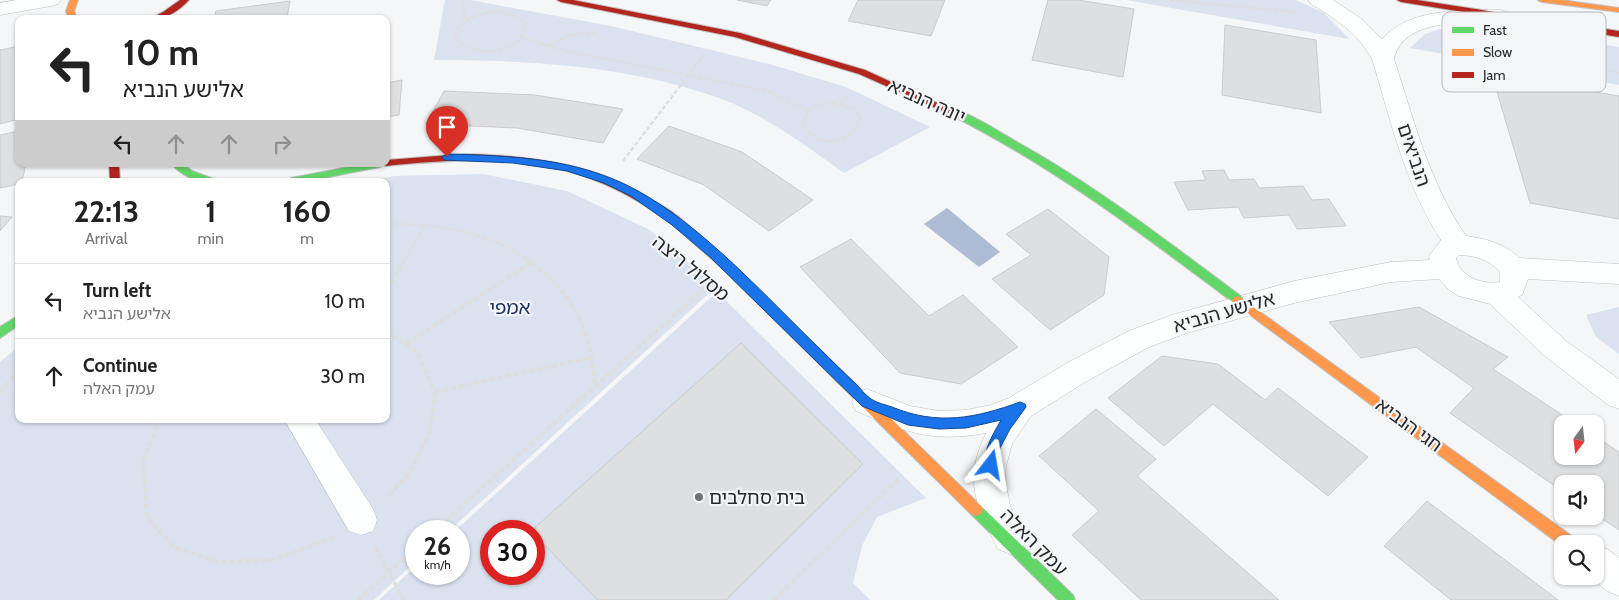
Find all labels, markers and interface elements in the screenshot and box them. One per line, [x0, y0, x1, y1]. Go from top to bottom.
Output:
legend [1442, 12, 1606, 92]
text: Fast [1483, 21, 1507, 39]
text: 10 m [123, 31, 199, 74]
icon: left [40, 35, 105, 100]
text: Slow [1483, 43, 1512, 61]
text: Jam [1482, 66, 1505, 84]
street label: יונה הנביא [885, 74, 969, 128]
text: אלישע הנביא [123, 76, 244, 103]
pin [426, 106, 468, 157]
icon: arrive [433, 113, 461, 141]
street label: הנביאים [1393, 120, 1435, 190]
icon: left [109, 130, 137, 158]
icon: ahead [162, 130, 190, 158]
icon: ahead [215, 130, 243, 158]
icon: right [268, 130, 296, 158]
text: 22:13 [73, 193, 139, 230]
text: 1 [205, 193, 216, 230]
text: 160 [282, 193, 332, 230]
text: Arrival [85, 229, 128, 248]
text: min [198, 229, 224, 248]
text: m [300, 229, 314, 248]
street label: מסלול ריצה [648, 230, 734, 306]
text: Turn left [83, 279, 151, 302]
icon: left [40, 287, 68, 315]
street label: אלישע הנביא [1171, 287, 1277, 337]
text: 10 m [325, 290, 365, 313]
park label: אמפי [489, 296, 531, 319]
text: אלישע הנביא [83, 304, 171, 323]
text: Continue [83, 354, 157, 377]
icon: ahead [40, 362, 68, 390]
text: 30 m [321, 365, 365, 388]
text: עמק האלה [83, 379, 155, 398]
street label: חגי הנביא [1371, 393, 1447, 457]
north arrow [1554, 415, 1604, 465]
map controls [1554, 415, 1604, 585]
position arrow [964, 438, 1016, 490]
button: sound [1554, 475, 1604, 525]
place label: בית סחלבים [709, 486, 805, 509]
marker: בית סחלבים [693, 491, 705, 503]
street label: עמק האלה [996, 504, 1072, 580]
speed limit sign: 30 [480, 520, 545, 585]
text: 26 [424, 531, 451, 561]
button: search [1554, 535, 1604, 585]
text: km/h [424, 557, 451, 572]

